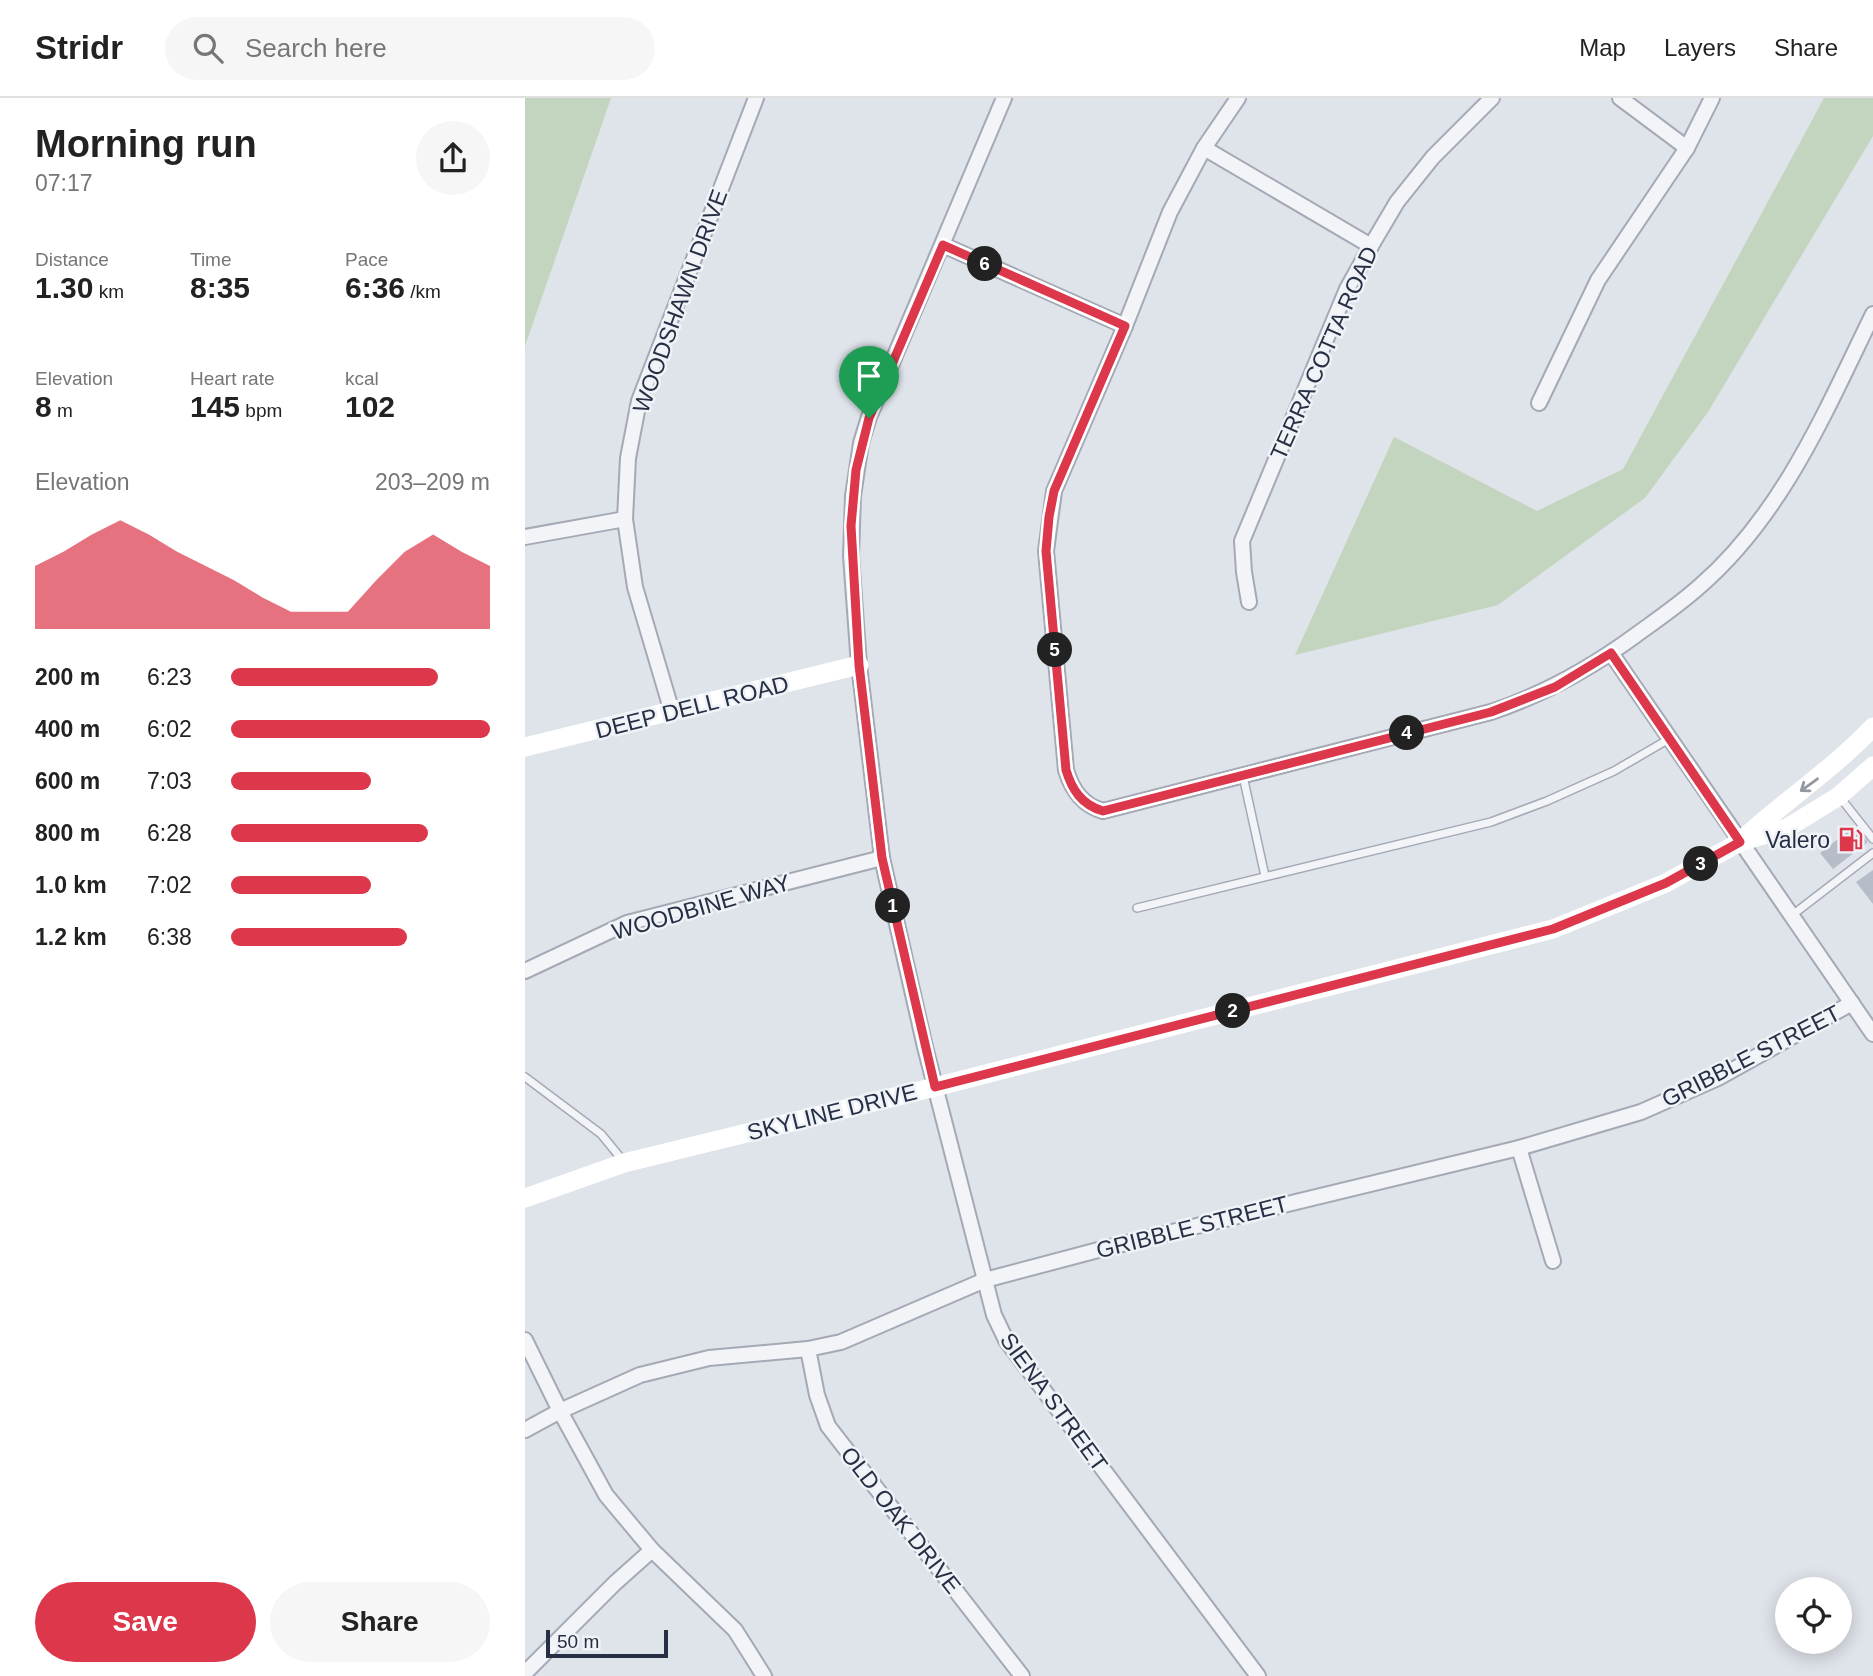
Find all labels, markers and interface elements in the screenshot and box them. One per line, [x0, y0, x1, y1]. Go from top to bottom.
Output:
search box [165, 17, 655, 80]
text: Stridr [35, 29, 123, 66]
icon: search [189, 29, 227, 67]
text: Search here [245, 33, 387, 63]
text: Map [1579, 34, 1626, 61]
text: Layers [1664, 34, 1736, 61]
text: Share [1774, 34, 1838, 61]
button: share [416, 121, 490, 195]
text: Morning run [35, 123, 257, 165]
text: 07:17 [35, 170, 93, 196]
street label: WOODSHAWN DRIVE [628, 186, 732, 416]
street label: TERRA COTTA ROAD [1265, 242, 1383, 464]
pin: 6 [967, 246, 1002, 282]
text: Distance [35, 249, 109, 270]
text: Time [190, 249, 232, 270]
text: Pace [345, 249, 388, 270]
text: 6 [979, 253, 990, 274]
text: 1.30 [35, 271, 93, 304]
text: 8:35 [190, 271, 250, 304]
text: 6:36 [345, 271, 405, 304]
text: km [93, 281, 124, 302]
text: /km [405, 281, 441, 302]
pin [839, 346, 899, 418]
icon: arrive [850, 357, 888, 395]
text: Elevation [35, 368, 113, 389]
text: Heart rate [190, 368, 274, 389]
text: kcal [345, 368, 379, 389]
text: 8 [35, 390, 52, 423]
text: 145 [190, 390, 240, 423]
text: 102 [345, 390, 395, 423]
text: m [52, 400, 73, 421]
text: bpm [240, 400, 282, 421]
text: Elevation [35, 469, 130, 495]
text: 203–209 m [375, 469, 490, 495]
pin: 5 [1037, 632, 1073, 668]
text: 5 [1049, 639, 1060, 660]
text: 200 m [35, 664, 100, 690]
text: 6:23 [147, 664, 192, 690]
street label: DEEP DELL ROAD [593, 670, 791, 744]
text: 400 m [35, 716, 100, 742]
text: 6:02 [147, 716, 192, 742]
pin: 4 [1389, 716, 1425, 750]
text: 4 [1401, 722, 1412, 743]
text: 600 m [35, 768, 100, 794]
text: 7:03 [147, 768, 192, 794]
one-way arrow [1800, 778, 1819, 792]
text: 800 m [35, 820, 100, 846]
text: 6:28 [147, 820, 192, 846]
fuel station icon: Valero [1836, 826, 1864, 854]
place label: Valero [1765, 827, 1830, 853]
pin: 3 [1683, 846, 1719, 882]
text: 3 [1695, 853, 1706, 874]
street label: WOODBINE WAY [609, 869, 793, 945]
text: 1.0 km [35, 872, 107, 898]
text: 7:02 [147, 872, 192, 898]
pin: 1 [875, 888, 911, 924]
text: 1 [887, 895, 898, 916]
text: 1.2 km [35, 924, 107, 950]
text: 6:38 [147, 924, 192, 950]
pin: 2 [1215, 993, 1251, 1028]
text: 2 [1227, 1000, 1238, 1021]
street label: GRIBBLE STREET [1657, 1000, 1845, 1112]
street label: SKYLINE DRIVE [745, 1078, 919, 1146]
street label: GRIBBLE STREET [1093, 1191, 1291, 1263]
street label: SIENA STREET [995, 1328, 1113, 1476]
street label: OLD OAK DRIVE [836, 1441, 966, 1599]
map controls [1775, 1577, 1852, 1654]
button: locate [1775, 1577, 1852, 1654]
button: Save [35, 1582, 256, 1662]
button: Share [270, 1582, 490, 1662]
scale bar [546, 1627, 669, 1659]
text: 50 m [557, 1631, 599, 1652]

